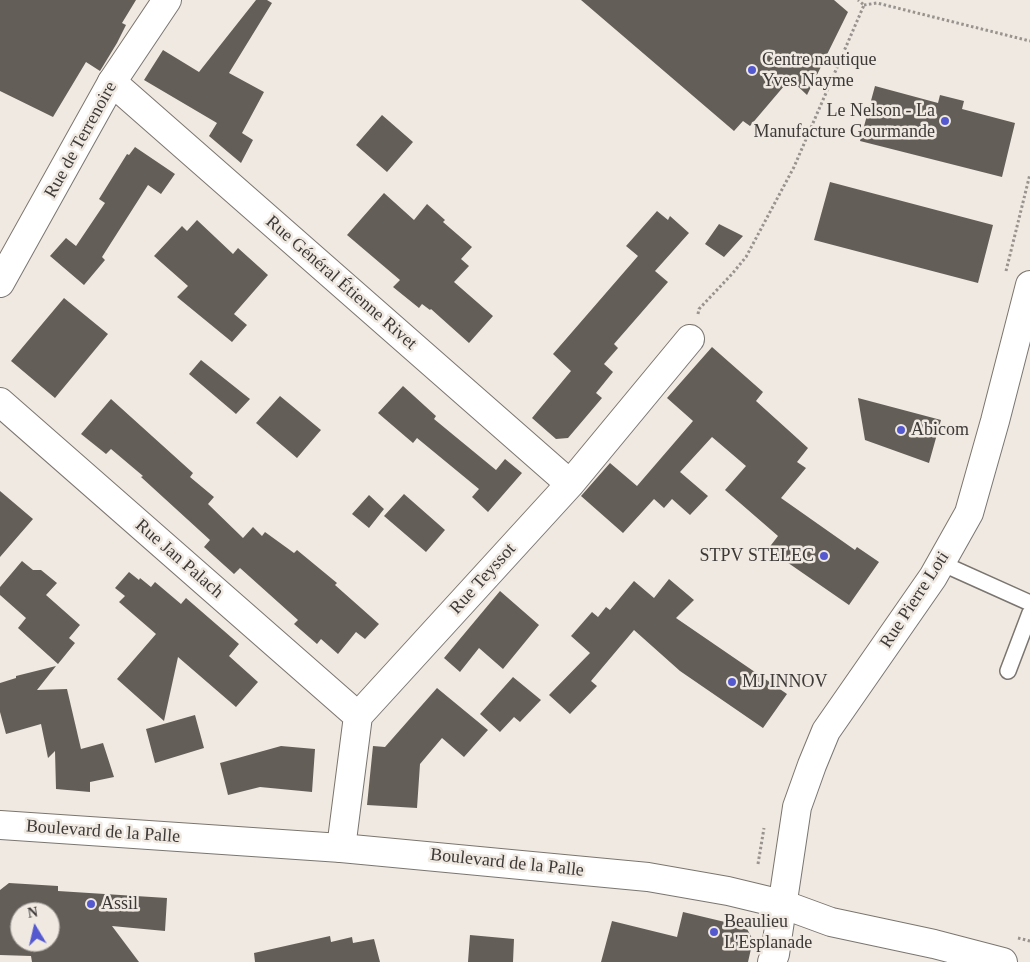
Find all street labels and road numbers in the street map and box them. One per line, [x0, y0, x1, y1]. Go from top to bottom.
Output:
street label: Rue de Terrenoire [40, 78, 122, 202]
street label: Rue Général Étienne Rivet [261, 211, 421, 355]
street label: Rue Jan Palach [130, 515, 228, 603]
street label: Rue Teyssot [445, 539, 521, 619]
street label: Rue Pierre Loti [876, 548, 954, 652]
street label: Boulevard de la Palle [25, 816, 181, 848]
street label: Boulevard de la Palle [429, 844, 585, 882]

